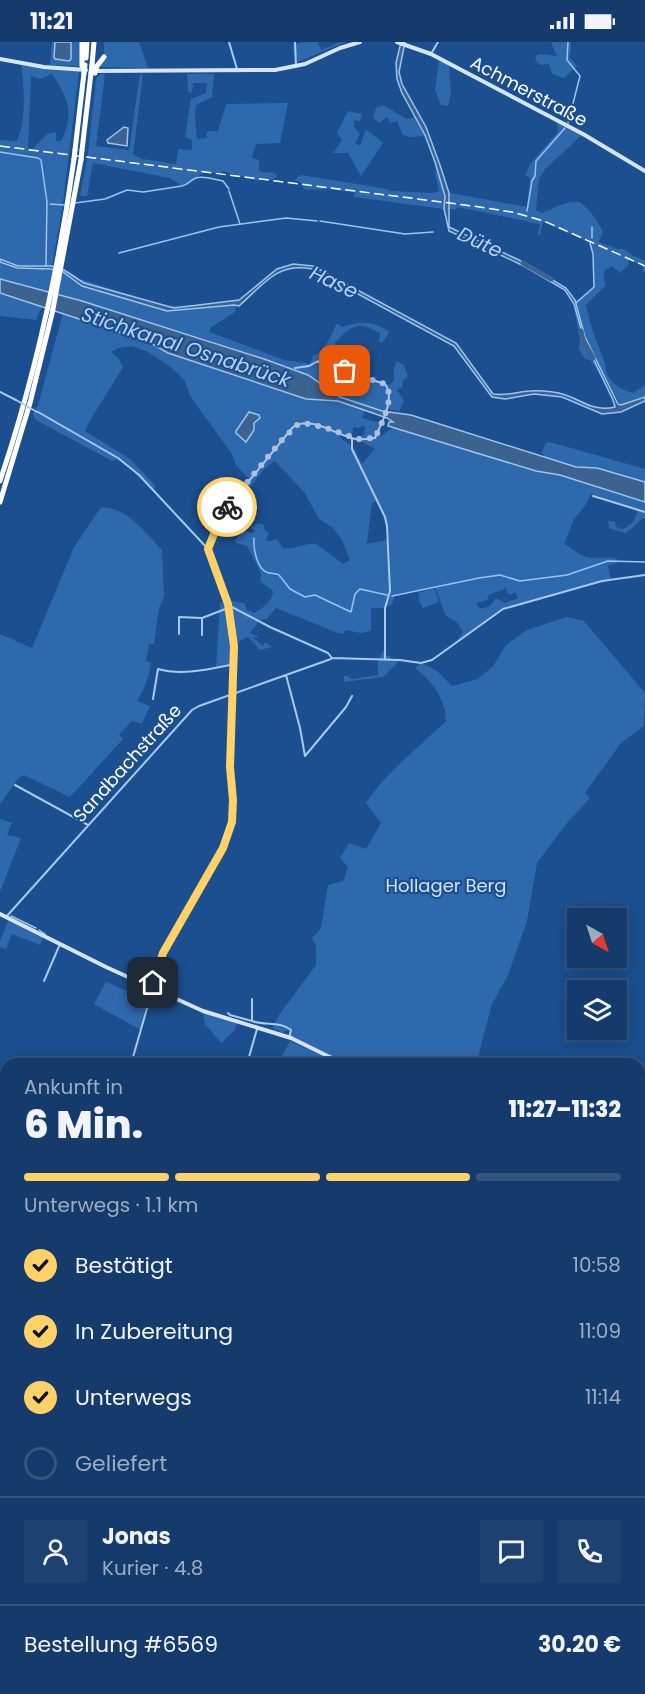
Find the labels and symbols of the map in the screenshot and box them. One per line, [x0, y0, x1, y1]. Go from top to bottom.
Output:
street label: Achmerstraße [466, 50, 592, 132]
water label: Düte [453, 219, 507, 265]
water label: Hase [305, 259, 363, 305]
water label: Stichkanal Osnabrück [78, 300, 296, 395]
pin [319, 345, 370, 396]
courier [197, 477, 257, 537]
street label: Sandbachstraße [67, 698, 187, 828]
park label: Hollager Berg [386, 873, 506, 898]
north arrow [567, 908, 627, 968]
pin [127, 957, 178, 1008]

